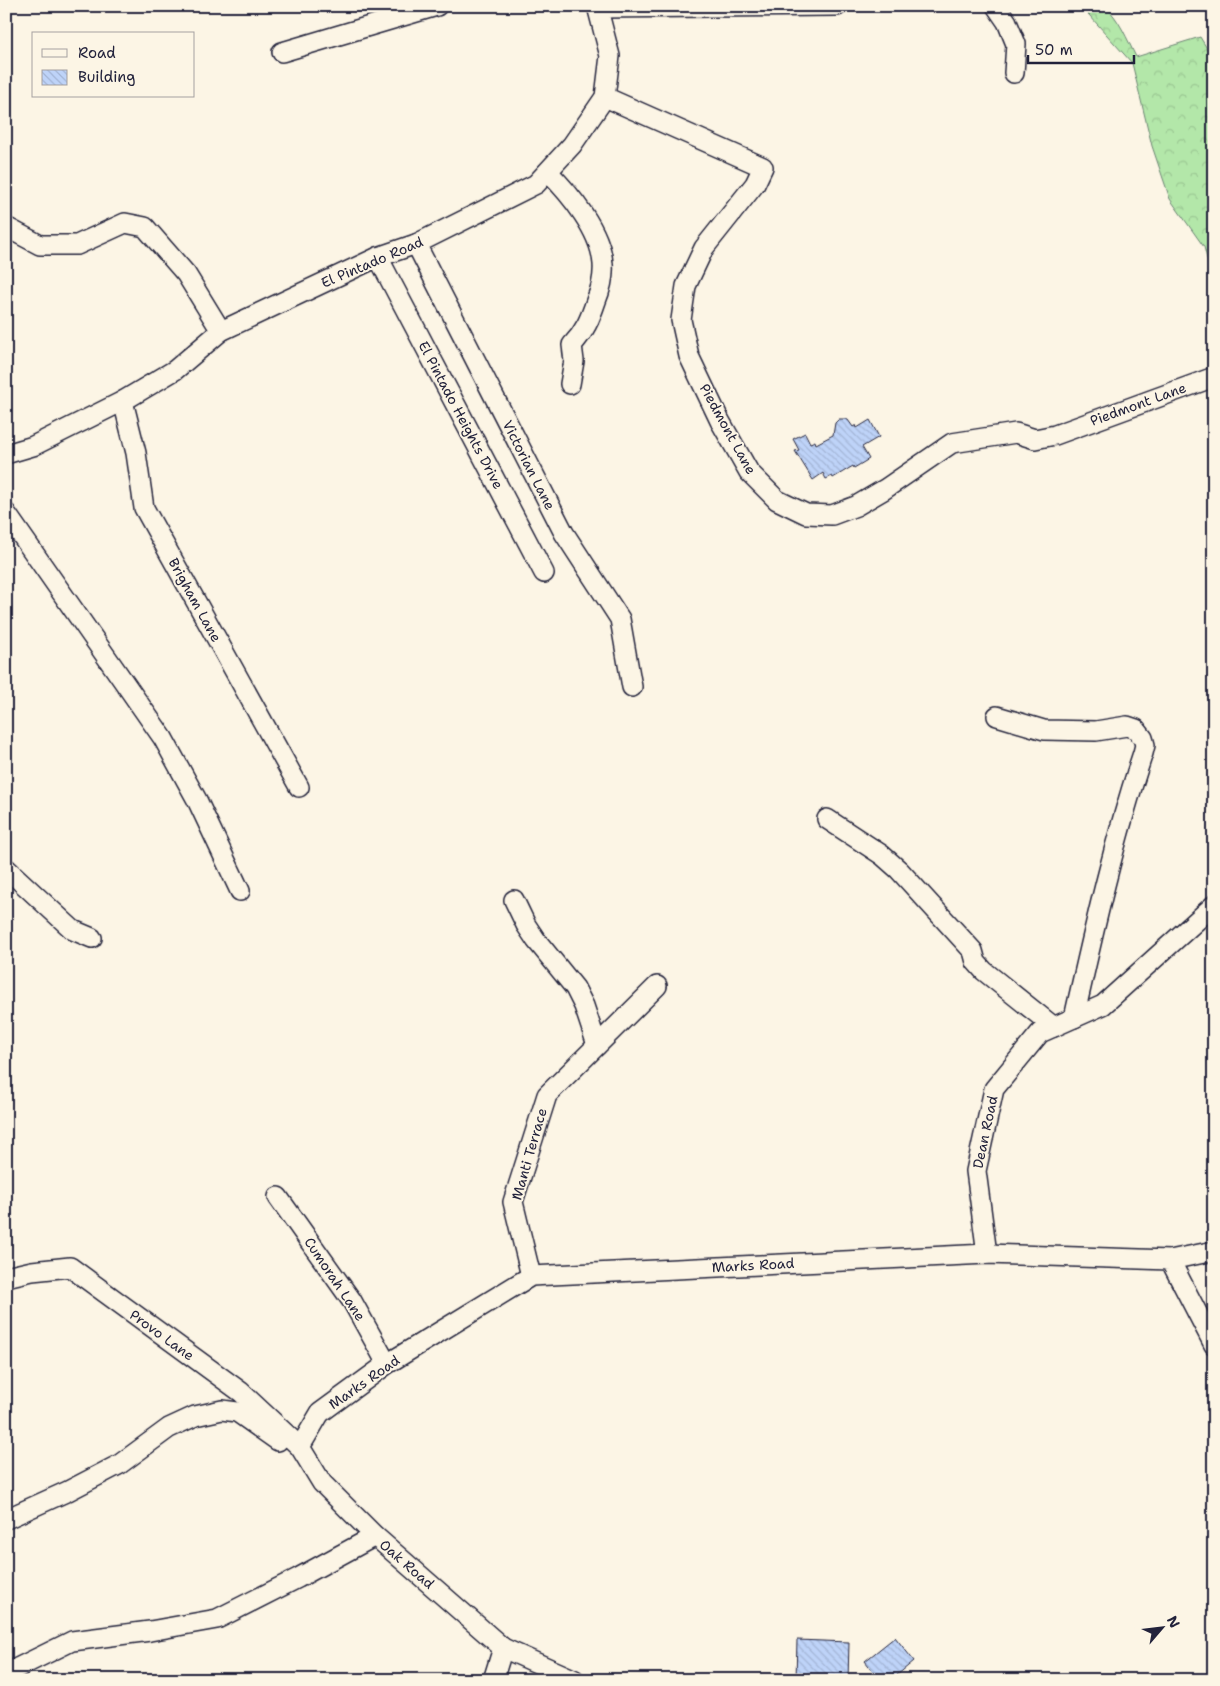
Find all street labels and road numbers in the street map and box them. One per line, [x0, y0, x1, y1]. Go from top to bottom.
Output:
street label: El Pintado Road [318, 232, 426, 292]
street label: El Pintado Heights Drive [414, 338, 508, 492]
street label: Piedmont Lane [1088, 378, 1189, 430]
street label: Piedmont Lane [696, 381, 760, 478]
street label: Victorian Lane [499, 417, 559, 513]
street label: Brigham Lane [164, 555, 226, 645]
street label: Dean Road [968, 1094, 1002, 1170]
street label: Manti Terrace [507, 1106, 551, 1202]
street label: Cumorah Lane [300, 1234, 370, 1324]
street label: Marks Road [711, 1254, 795, 1276]
street label: Provo Lane [126, 1306, 198, 1364]
street label: Marks Road [325, 1351, 403, 1413]
street label: Oak Road [376, 1535, 438, 1593]

